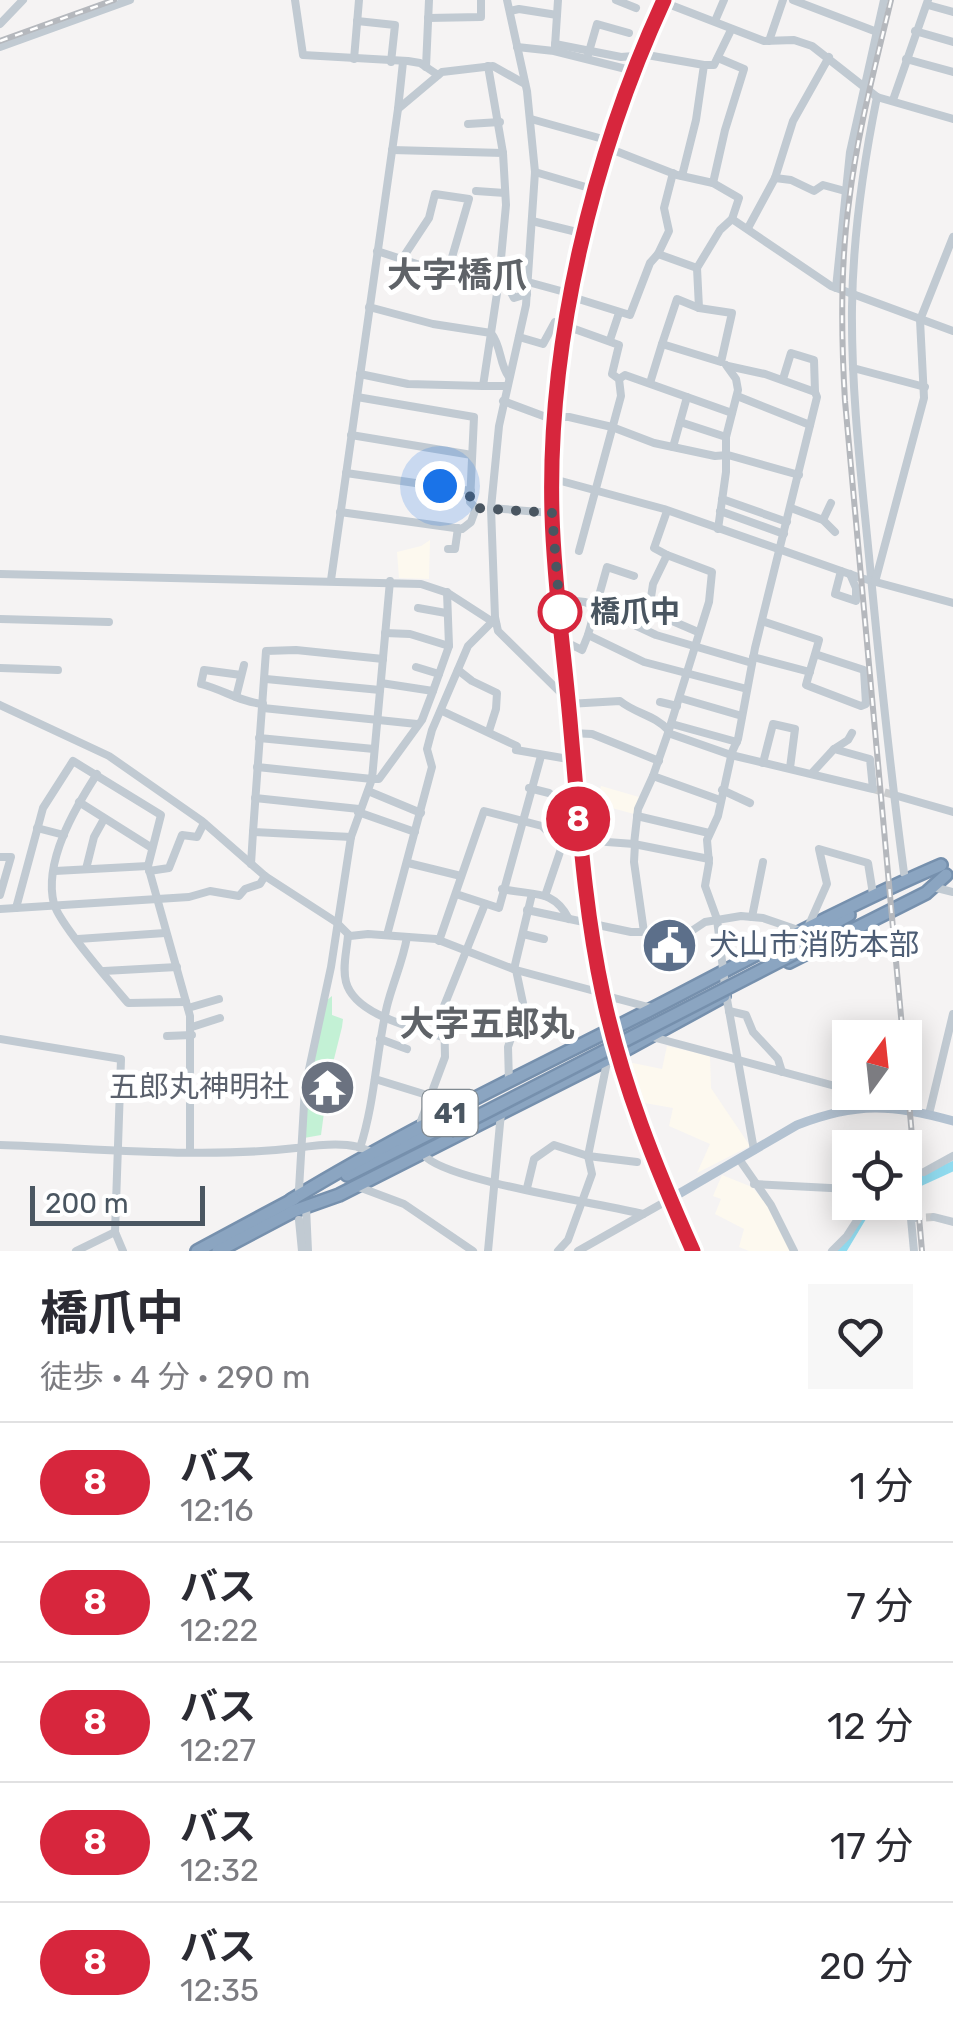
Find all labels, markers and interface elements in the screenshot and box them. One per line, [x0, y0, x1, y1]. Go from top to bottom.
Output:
district label: 大字橋爪 [387, 254, 527, 296]
your location [415, 461, 465, 511]
marker: 橋爪中 [539, 591, 581, 633]
place label: 橋爪中 [590, 594, 680, 630]
line badge: 8 [546, 786, 610, 852]
text: 8 [566, 798, 590, 840]
public building icon: 犬山市消防本部 [640, 915, 700, 975]
place label: 犬山市消防本部 [709, 927, 919, 963]
district label: 大字五郎丸 [399, 1003, 575, 1045]
north arrow [832, 1020, 922, 1110]
map controls [832, 1020, 922, 1220]
temple icon: 五郎丸神明社 [298, 1057, 358, 1117]
place label: 五郎丸神明社 [109, 1069, 289, 1105]
road number: 41 [422, 1090, 478, 1136]
button: locate [832, 1130, 922, 1220]
scale bar [30, 1181, 205, 1226]
text: 200 m [45, 1187, 129, 1220]
button: heart [808, 1284, 913, 1389]
text: 橋爪中 [40, 1285, 184, 1342]
text: 徒歩 · 4 分 · 290 m [40, 1358, 311, 1396]
text: バス [180, 1444, 256, 1490]
text: 8 [83, 1461, 107, 1503]
text: 1 分 [849, 1463, 913, 1509]
text: 12:16 [180, 1491, 254, 1529]
text: バス [180, 1564, 256, 1610]
text: 8 [83, 1581, 107, 1623]
text: 7 分 [846, 1583, 913, 1629]
text: 12:22 [180, 1611, 258, 1649]
text: バス [180, 1684, 256, 1730]
text: 8 [83, 1701, 107, 1743]
text: 12 分 [827, 1703, 913, 1749]
text: 12:27 [180, 1731, 256, 1769]
text: バス [180, 1804, 256, 1850]
text: 8 [83, 1821, 107, 1863]
text: 17 分 [830, 1823, 913, 1869]
text: 12:32 [180, 1851, 259, 1889]
text: バス [180, 1924, 256, 1970]
text: 8 [83, 1941, 107, 1983]
text: 20 分 [819, 1943, 913, 1989]
text: 12:35 [180, 1971, 259, 2009]

